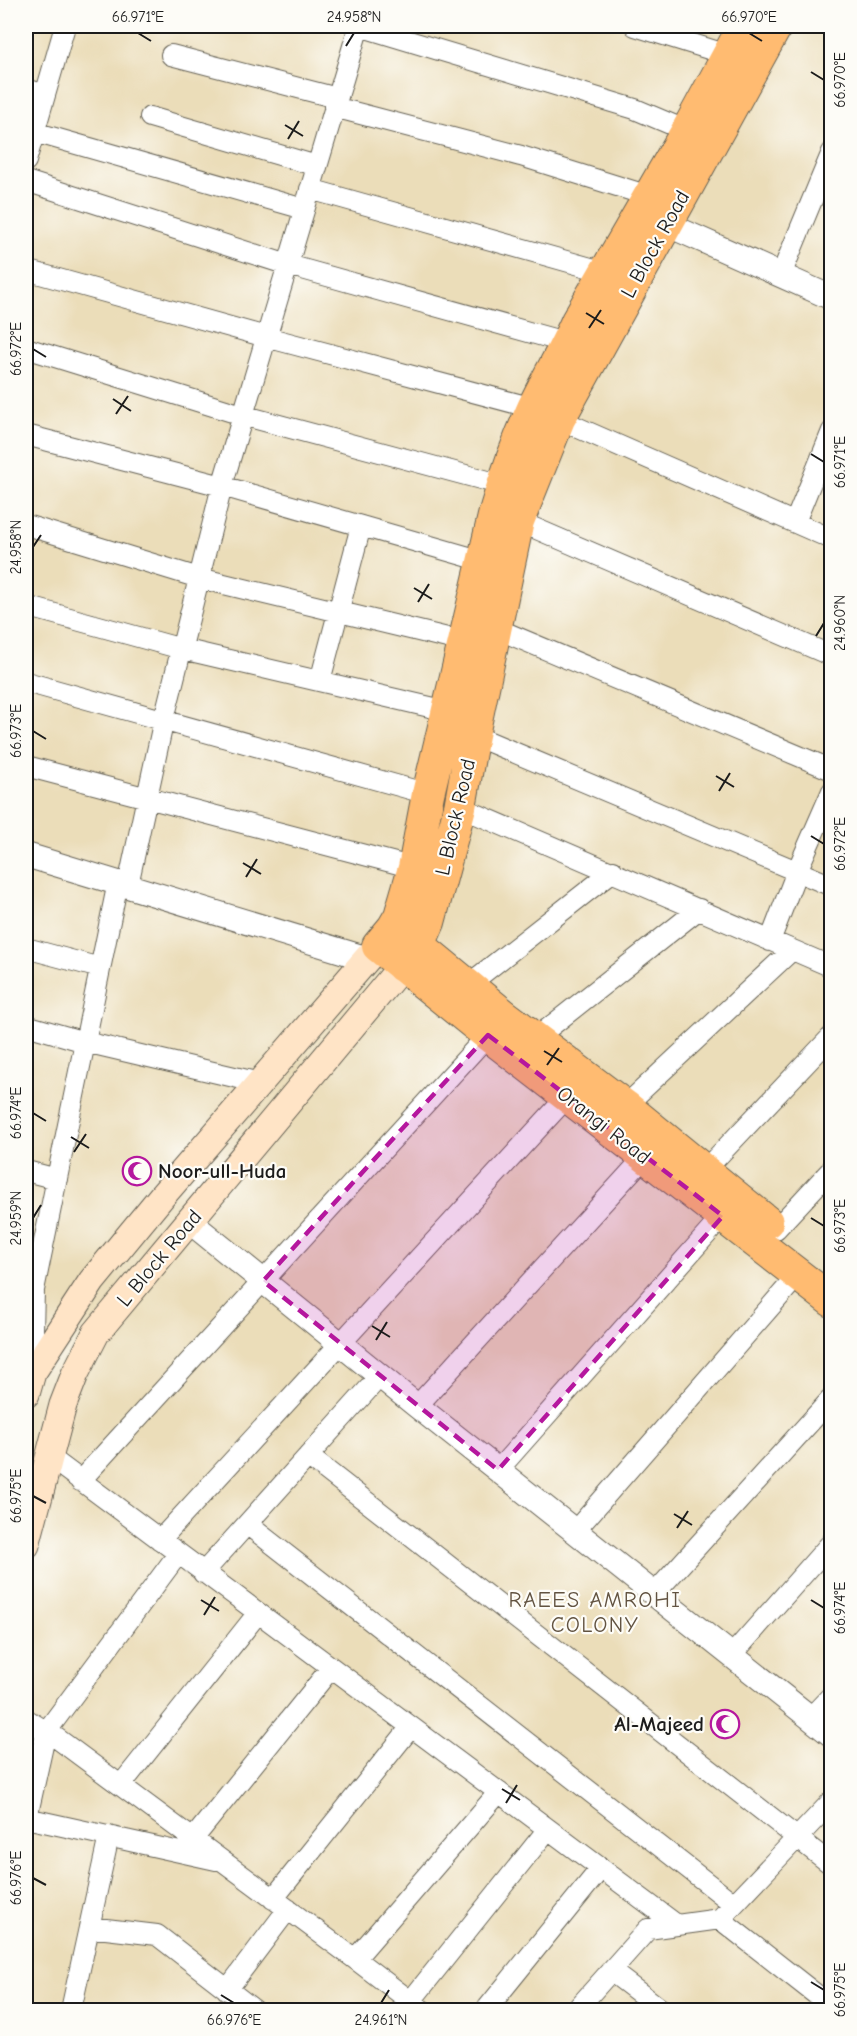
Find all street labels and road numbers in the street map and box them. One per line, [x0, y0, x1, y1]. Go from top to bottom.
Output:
street label: L Block Road [616, 186, 694, 302]
street label: L Block Road [430, 756, 480, 878]
street label: Orangi Road [552, 1081, 656, 1169]
street label: L Block Road [112, 1205, 206, 1311]

